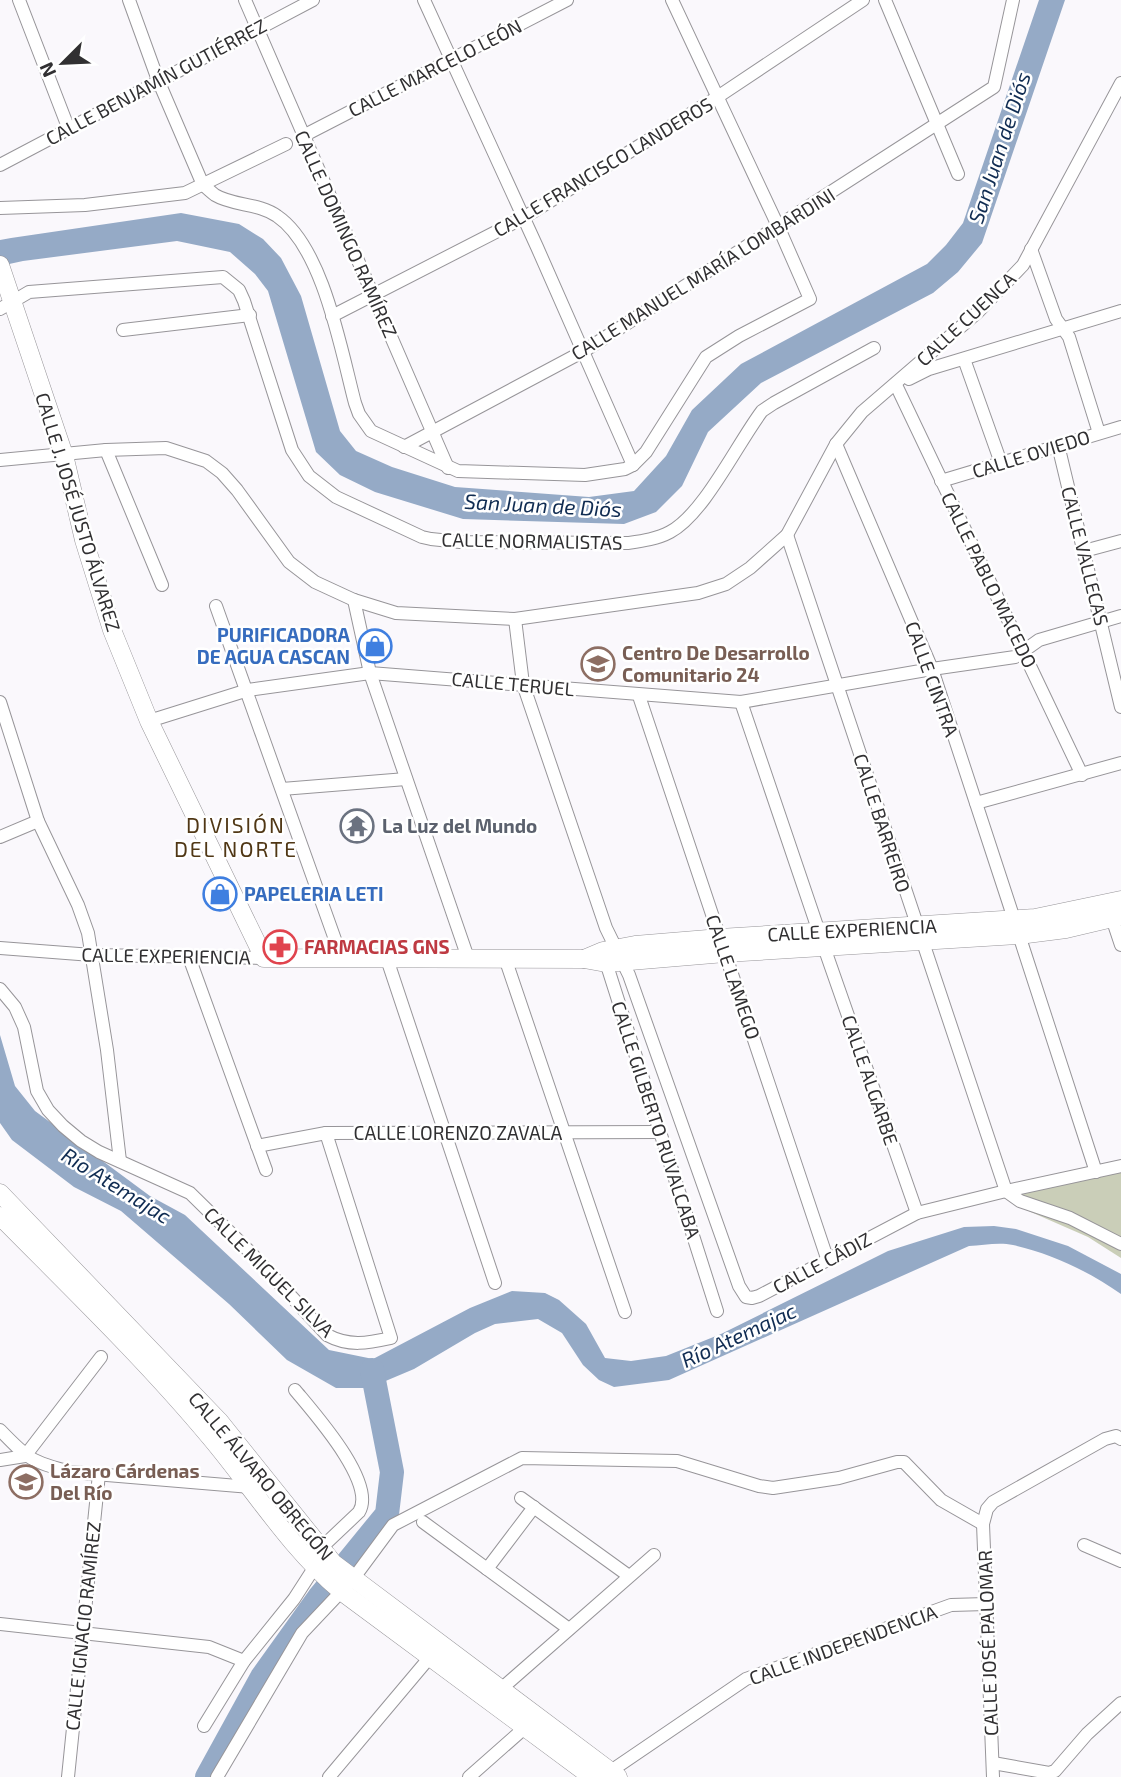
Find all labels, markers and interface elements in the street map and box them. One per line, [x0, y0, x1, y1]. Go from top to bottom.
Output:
street label: CALLE BENJAMÍN GUTIÉRREZ [42, 14, 270, 150]
street label: CALLE MARCELO LEÓN [344, 14, 525, 121]
north arrow [28, 28, 98, 98]
water label: San Juan de Diós [962, 69, 1035, 226]
street label: CALLE FRANCISCO LANDEROS [489, 92, 717, 241]
street label: CALLE DOMINGO RAMÍREZ [290, 127, 403, 341]
street label: CALLE MANUEL MARÍA LOMBARDINI [567, 183, 839, 365]
street label: CALLE CUENCA [911, 267, 1020, 370]
street label: CALLE J. JOSÉ JUSTO ÁLVAREZ [31, 390, 126, 634]
street label: CALLE OVIEDO [969, 425, 1093, 482]
street label: CALLE VALLECAS [1057, 484, 1114, 628]
water label: San Juan de Diós [464, 488, 622, 521]
street label: CALLE PABLO MACEDO [937, 488, 1042, 671]
street label: CALLE NORMALISTAS [441, 527, 623, 554]
street label: CALLE CINTRA [901, 618, 964, 740]
place label: PURIFICADORA DE AGUA CASCAN [197, 623, 351, 668]
shop icon: PURIFICADORA DE AGUA CASCAN [356, 627, 394, 665]
place label: Centro De Desarrollo Comunitario 24 [622, 641, 810, 686]
school or university icon: Centro De Desarrollo Comunitario 24 [579, 645, 617, 683]
street label: CALLE TERUEL [451, 667, 576, 700]
street label: CALLE BARREIRO [849, 751, 916, 895]
temple icon: La Luz del Mundo [338, 807, 376, 845]
district label: DIVISIÓN DEL NORTE [174, 812, 298, 861]
place label: La Luz del Mundo [382, 814, 537, 837]
shop icon: PAPELERIA LETI [201, 875, 239, 913]
place label: PAPELERIA LETI [244, 882, 383, 905]
street label: CALLE LAMEGO [701, 911, 766, 1042]
street label: CALLE EXPERIENCIA [767, 914, 937, 945]
pharmacy icon: FARMACIAS GNS [261, 928, 299, 966]
place label: FARMACIAS GNS [304, 935, 450, 958]
street label: CALLE EXPERIENCIA [81, 943, 251, 968]
street label: CALLE GILBERTO RUVALCABA [607, 998, 706, 1242]
street label: CALLE ALGARBE [837, 1012, 903, 1148]
street label: CALLE LORENZO ZAVALA [354, 1121, 563, 1144]
water label: Río Atemajac [57, 1141, 176, 1229]
street label: CALLE MIGUEL SILVA [200, 1202, 339, 1341]
street label: CALLE CÁDIZ [769, 1227, 875, 1298]
water label: Río Atemajac [677, 1297, 800, 1373]
street label: CALLE ÁLVARO OBREGÓN [184, 1387, 339, 1565]
place label: Lázaro Cárdenas Del Río [50, 1459, 200, 1504]
school or university icon: Lázaro Cárdenas Del Río [7, 1463, 45, 1501]
street label: CALLE IGNACIO RAMÍREZ [60, 1520, 105, 1732]
street label: CALLE JOSÉ PALOMAR [973, 1550, 1002, 1736]
street label: CALLE INDEPENDENCIA [746, 1600, 940, 1689]

